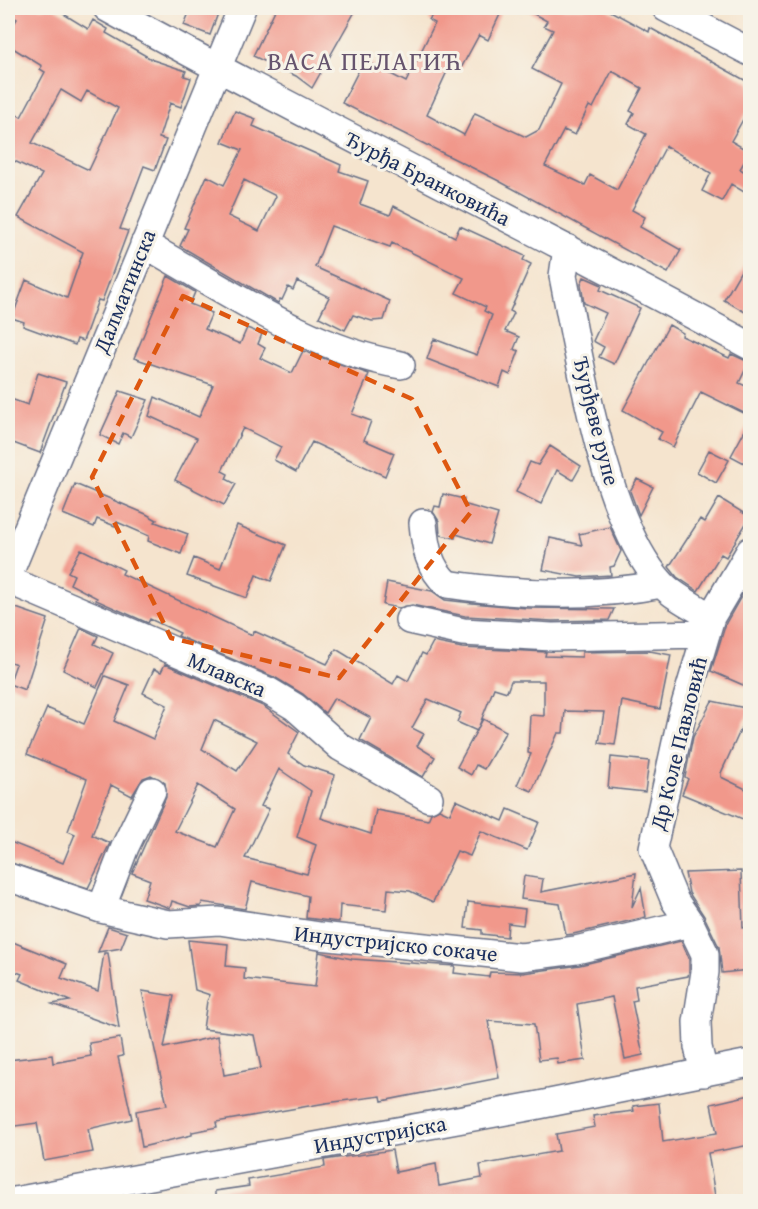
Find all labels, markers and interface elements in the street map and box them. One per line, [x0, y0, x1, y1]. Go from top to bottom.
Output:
district label: ВАСА ПЕЛАГИЋ [267, 41, 463, 80]
street label: Ђурђа Бранковића [340, 122, 517, 234]
street label: Далматинска [84, 224, 164, 359]
street label: Ђурђеве рупе [566, 353, 628, 489]
street label: Млавска [183, 643, 272, 705]
street label: Др Коле Павловић [641, 652, 715, 834]
street label: Индустријско сокаче [293, 916, 499, 970]
street label: Индустријска [311, 1107, 449, 1161]

